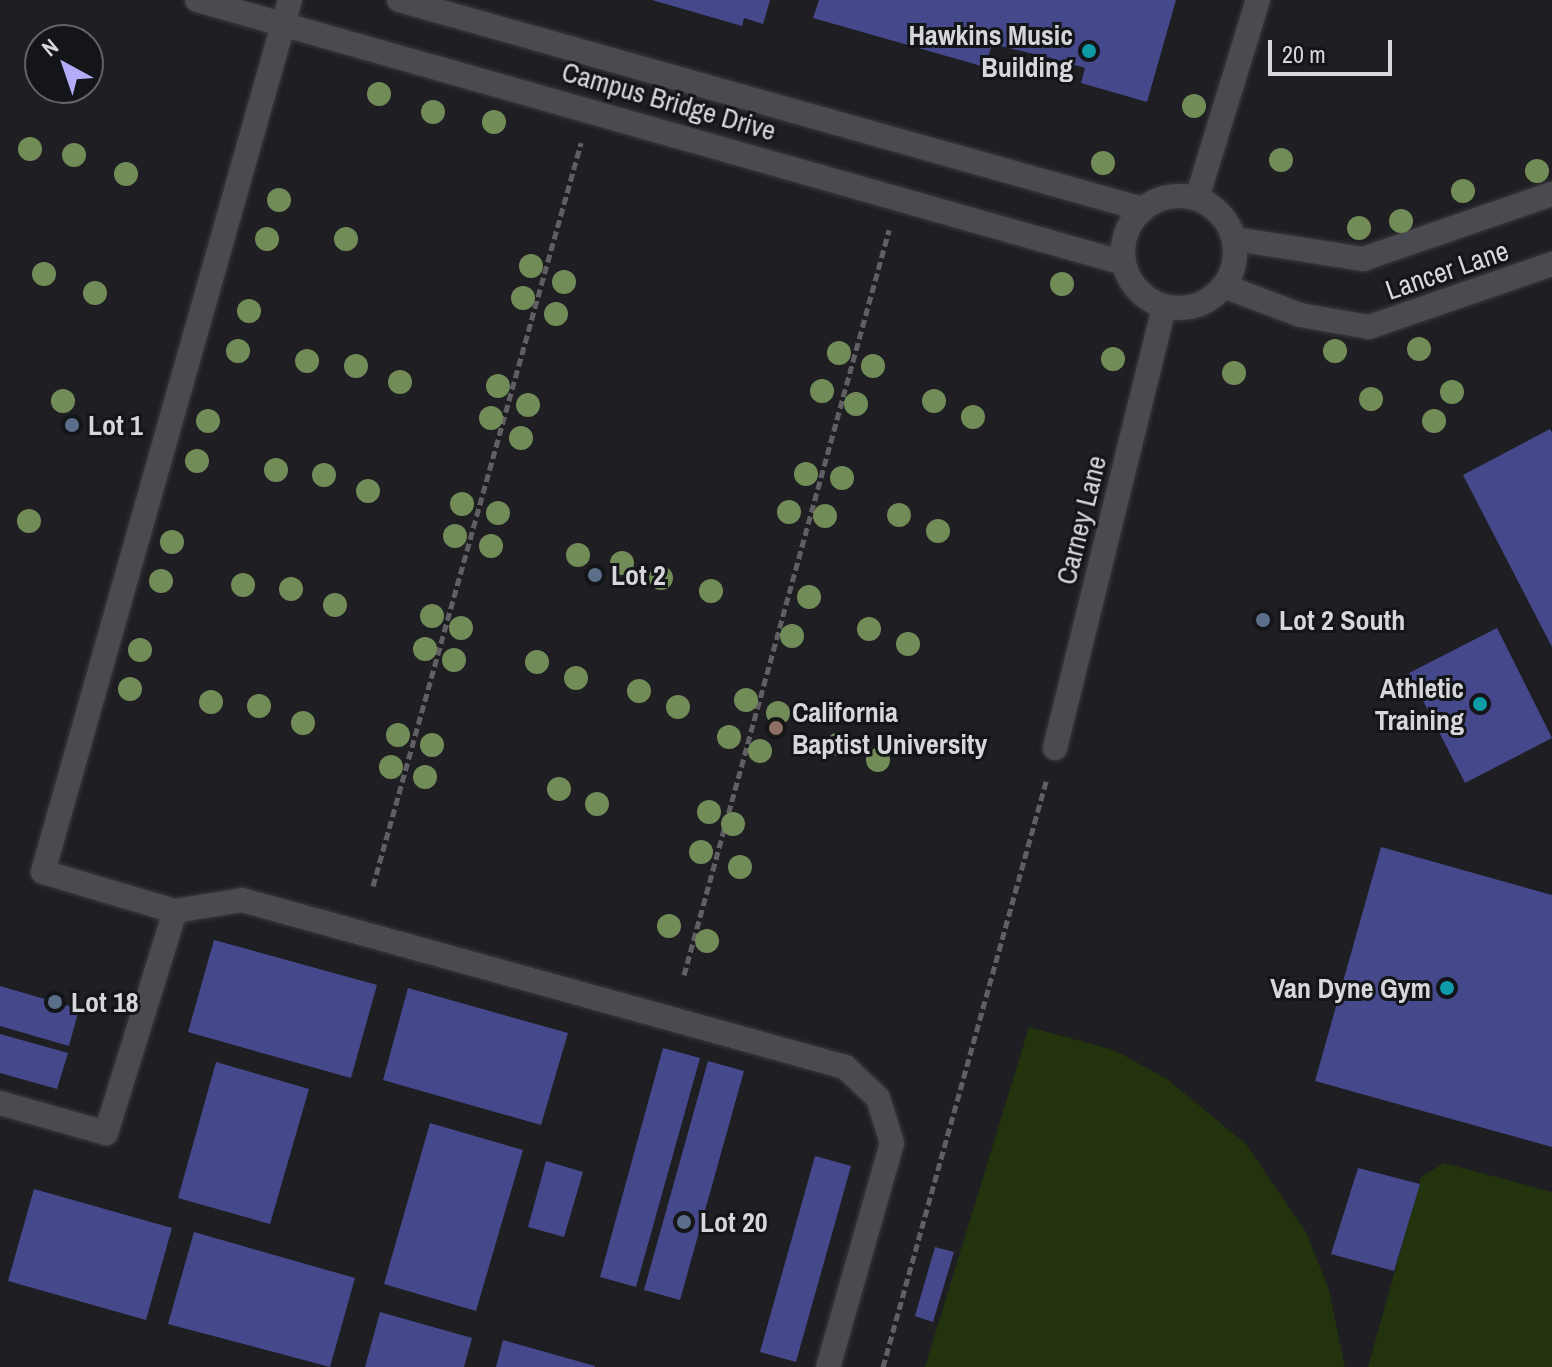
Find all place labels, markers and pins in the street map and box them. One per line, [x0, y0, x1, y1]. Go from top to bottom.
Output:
place label: Hawkins Music Building [908, 18, 1073, 84]
marker: Hawkins Music Building [1080, 42, 1098, 60]
place label: Lot 1 [88, 408, 143, 442]
marker: Lot 1 [63, 416, 81, 434]
place label: Lot 2 [611, 558, 666, 592]
marker: Lot 2 [586, 566, 604, 584]
place label: Lot 2 South [1279, 603, 1405, 637]
marker: Lot 2 South [1254, 611, 1272, 629]
place label: Athletic Training [1375, 671, 1464, 737]
place label: California Baptist University [792, 695, 987, 761]
marker: Athletic Training [1471, 695, 1489, 713]
marker: California Baptist University [767, 719, 785, 737]
place label: Van Dyne Gym [1270, 971, 1431, 1005]
marker: Van Dyne Gym [1438, 979, 1456, 997]
place label: Lot 18 [71, 985, 139, 1019]
marker: Lot 18 [46, 993, 64, 1011]
place label: Lot 20 [700, 1205, 768, 1239]
marker: Lot 20 [675, 1213, 693, 1231]

